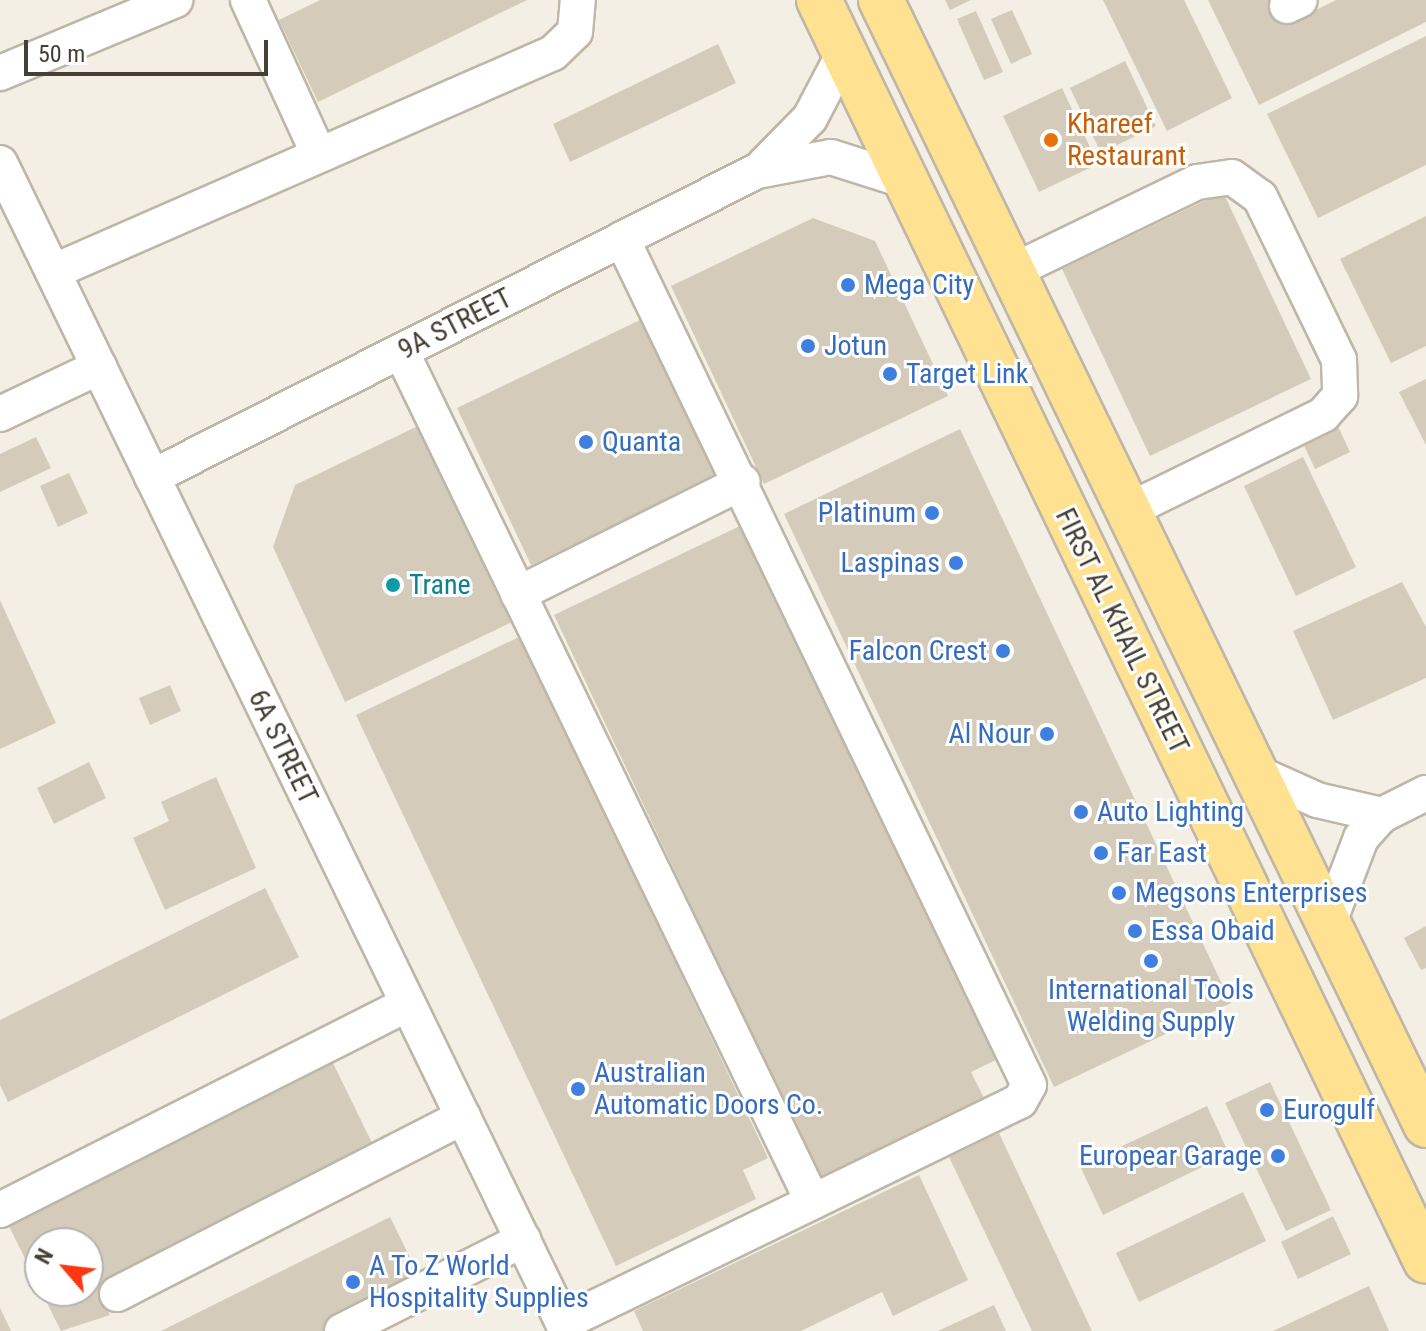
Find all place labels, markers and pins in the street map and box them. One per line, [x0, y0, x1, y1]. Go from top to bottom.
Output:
place label: Khareef Restaurant [1067, 107, 1186, 173]
marker: Khareef Restaurant [1042, 131, 1060, 149]
place label: Mega City [864, 268, 974, 302]
marker: Mega City [839, 276, 857, 294]
place label: Jotun [824, 329, 887, 363]
marker: Jotun [799, 337, 817, 355]
place label: Target Link [906, 357, 1028, 391]
marker: Target Link [881, 365, 899, 383]
place label: Quanta [602, 425, 681, 459]
marker: Quanta [577, 433, 595, 451]
place label: Platinum [818, 496, 916, 530]
marker: Platinum [923, 504, 941, 522]
place label: Laspinas [841, 546, 940, 580]
marker: Laspinas [947, 554, 965, 572]
place label: Trane [409, 568, 471, 602]
marker: Trane [384, 576, 402, 594]
place label: Falcon Crest [849, 634, 987, 668]
marker: Falcon Crest [994, 642, 1012, 660]
place label: Al Nour [949, 717, 1031, 751]
marker: Al Nour [1038, 725, 1056, 743]
place label: Auto Lighting [1097, 795, 1244, 829]
marker: Auto Lighting [1072, 803, 1090, 821]
place label: Far East [1117, 836, 1207, 870]
marker: Far East [1092, 844, 1110, 862]
place label: Megsons Enterprises [1135, 876, 1368, 910]
marker: Megsons Enterprises [1110, 884, 1128, 902]
place label: Essa Obaid [1151, 914, 1275, 948]
marker: Essa Obaid [1126, 922, 1144, 940]
marker: International Tools Welding Supply [1142, 952, 1160, 970]
place label: International Tools Welding Supply [1048, 973, 1254, 1039]
place label: Australian Automatic Doors Co. [594, 1056, 823, 1122]
marker: Australian Automatic Doors Co. [569, 1080, 587, 1098]
place label: Eurogulf [1283, 1093, 1375, 1127]
marker: Eurogulf [1258, 1101, 1276, 1119]
place label: Europear Garage [1079, 1139, 1262, 1173]
marker: Europear Garage [1269, 1147, 1287, 1165]
place label: A To Z World Hospitality Supplies [369, 1249, 589, 1315]
marker: A To Z World Hospitality Supplies [344, 1273, 362, 1291]

